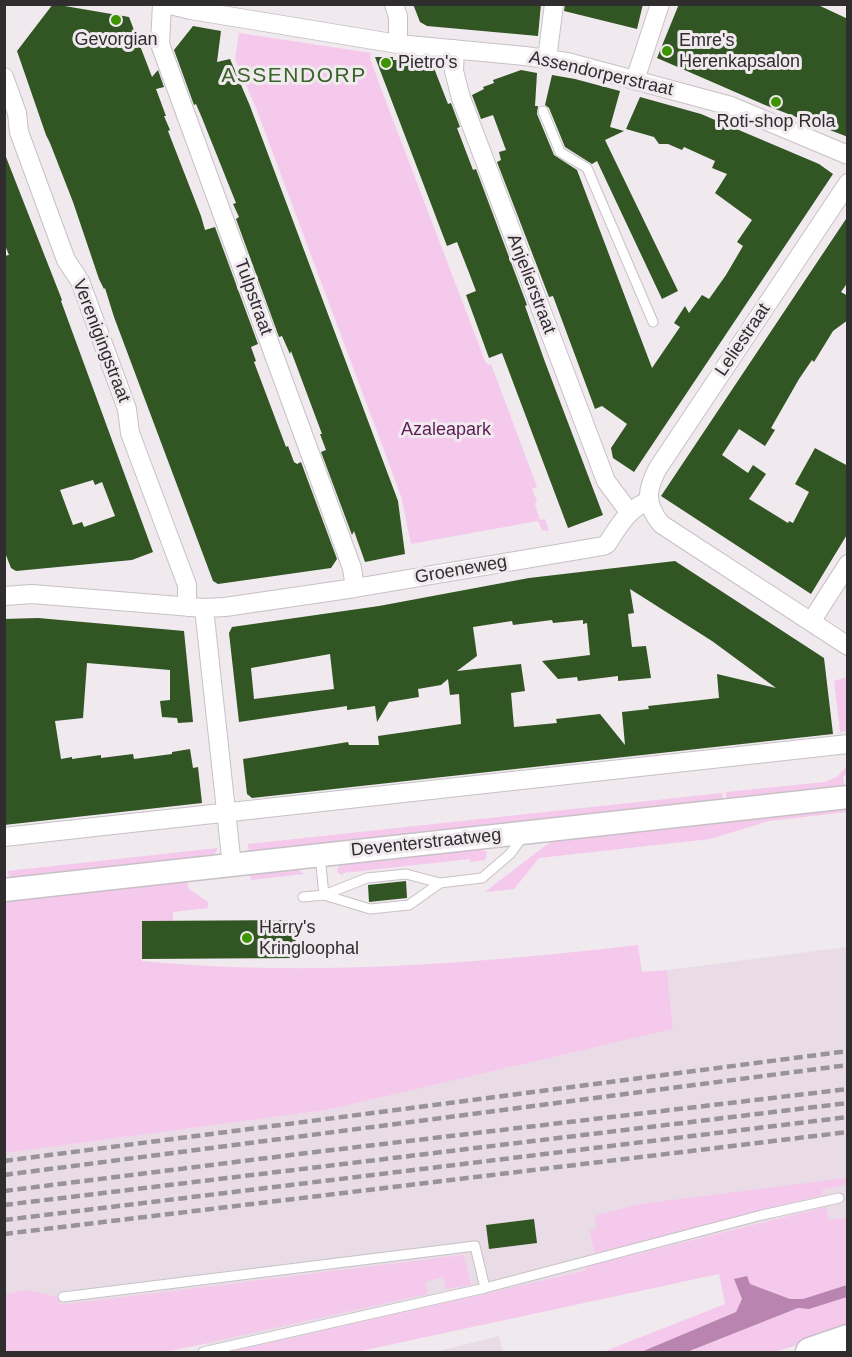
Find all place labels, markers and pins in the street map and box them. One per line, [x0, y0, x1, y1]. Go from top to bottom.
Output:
marker: Gevorgian [109, 13, 123, 27]
place label: Gevorgian [74, 29, 158, 51]
place label: Emre's Herenkapsalon [679, 30, 800, 72]
marker: Emre's Herenkapsalon [660, 44, 674, 58]
place label: Pietro's [398, 52, 457, 74]
marker: Pietro's [379, 56, 393, 70]
marker: Roti-shop Rola [769, 95, 783, 109]
place label: Roti-shop Rola [716, 111, 836, 133]
place label: Harry's Kringloophal [259, 917, 359, 960]
marker: Harry's Kringloophal [240, 931, 254, 945]

